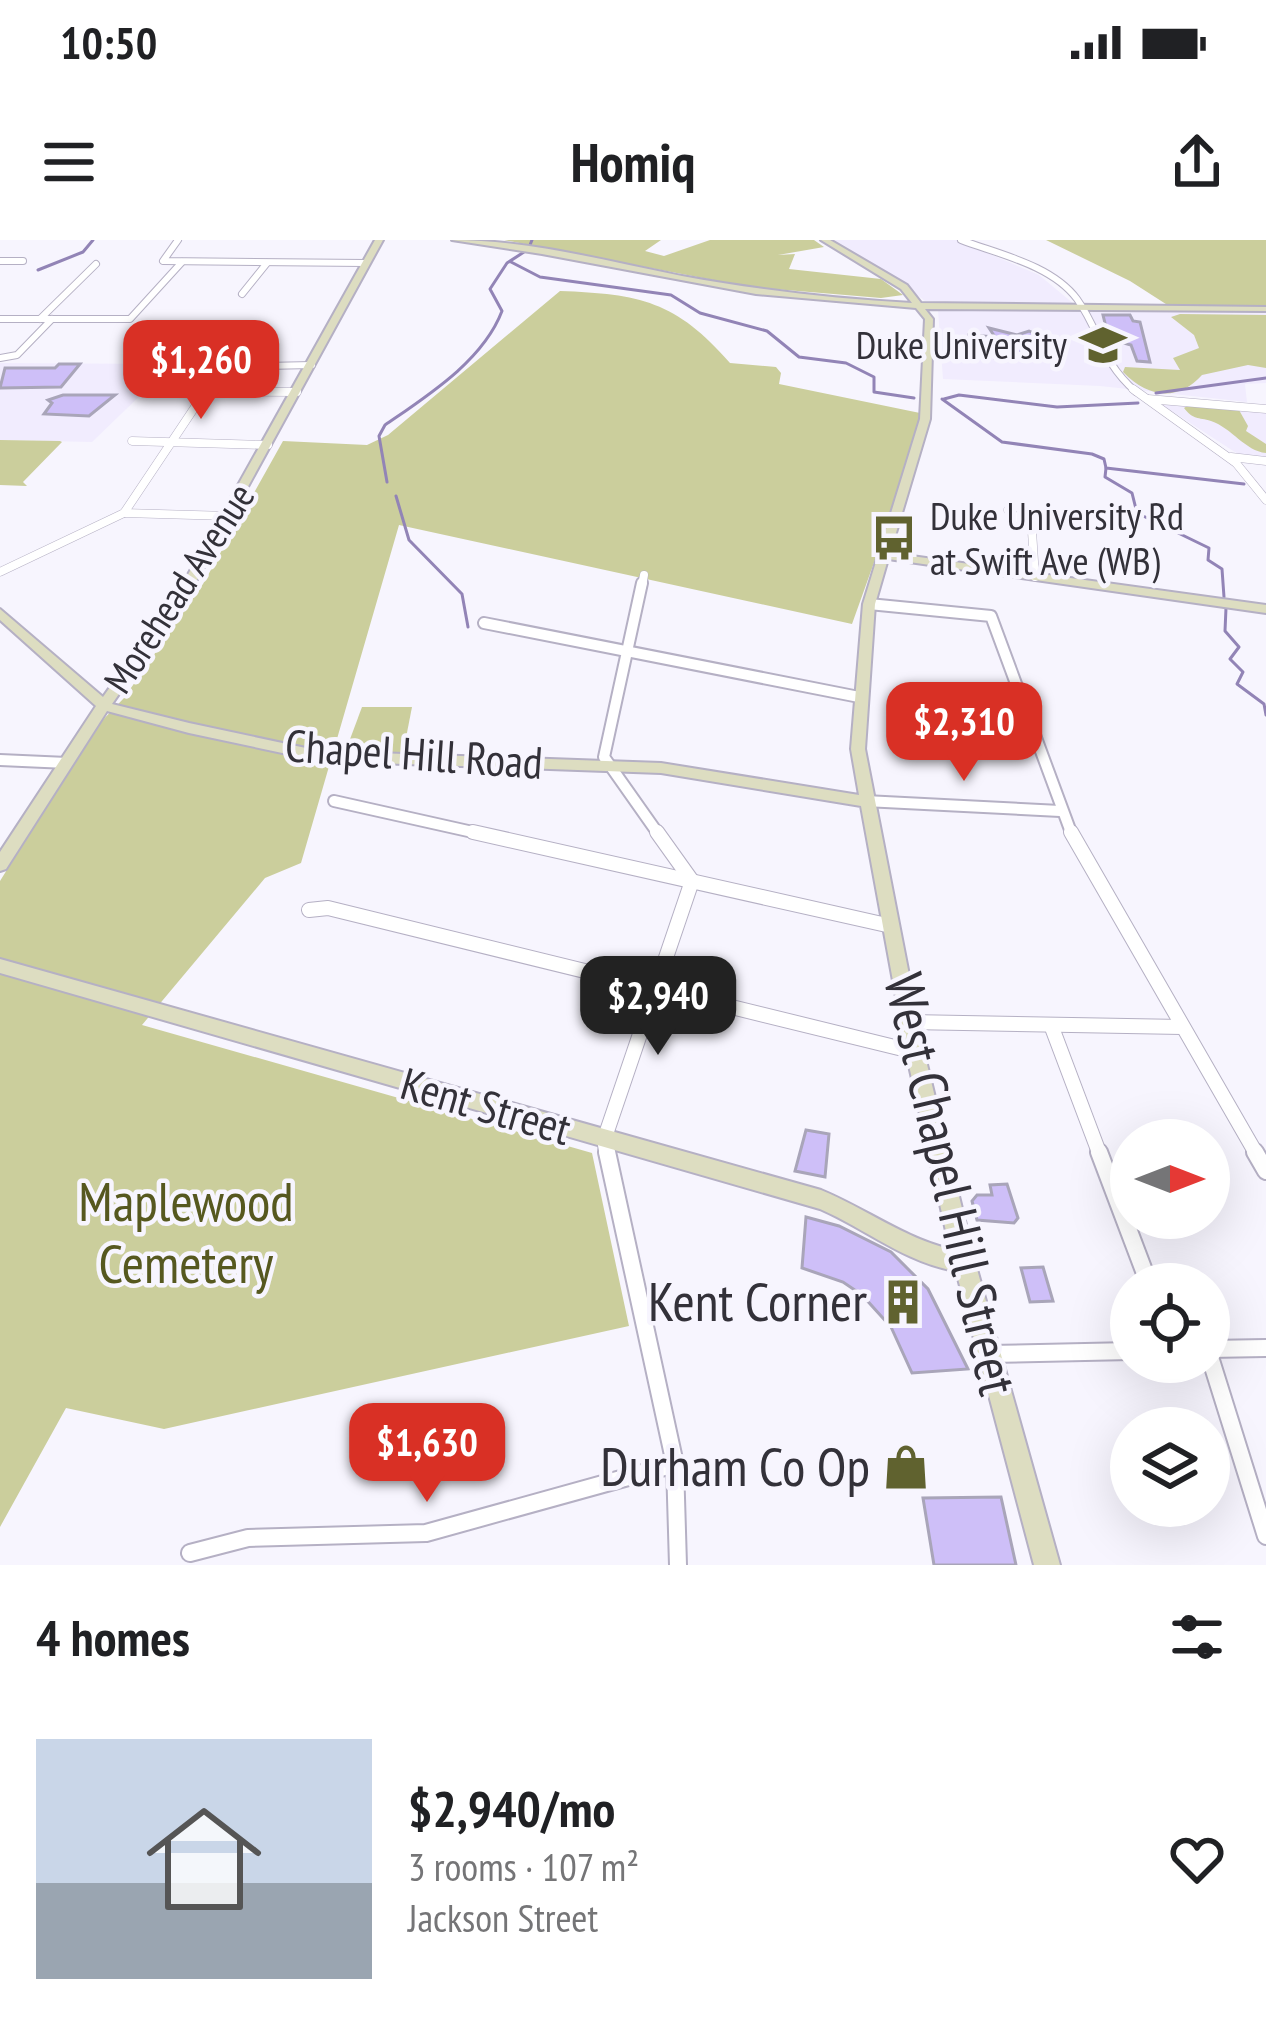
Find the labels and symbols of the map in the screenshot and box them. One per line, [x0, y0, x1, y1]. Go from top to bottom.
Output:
place label: Duke University [856, 319, 1067, 370]
pin: $1,260 [103, 320, 299, 422]
school or university icon: Duke University [1078, 320, 1128, 370]
street label: Morehead Avenue [92, 473, 265, 702]
place label: Duke University Rd at Swift Ave (WB) [930, 490, 1184, 586]
bus stop icon: Duke University Rd at Swift Ave (WB) [869, 513, 919, 563]
pin: $2,310 [866, 682, 1062, 784]
street label: Chapel Hill Road [283, 715, 545, 791]
pin: $2,940 [560, 956, 756, 1058]
street label: West Chapel Hill Street [869, 966, 1034, 1401]
street label: Kent Street [395, 1053, 578, 1157]
north arrow [1110, 1119, 1230, 1239]
park label: Maplewood Cemetery [78, 1166, 294, 1298]
place label: Kent Corner [648, 1266, 867, 1336]
building icon: Kent Corner [878, 1277, 928, 1327]
pin: $1,630 [329, 1403, 525, 1505]
place label: Durham Co Op [600, 1431, 870, 1501]
shop icon: Durham Co Op [881, 1442, 931, 1492]

